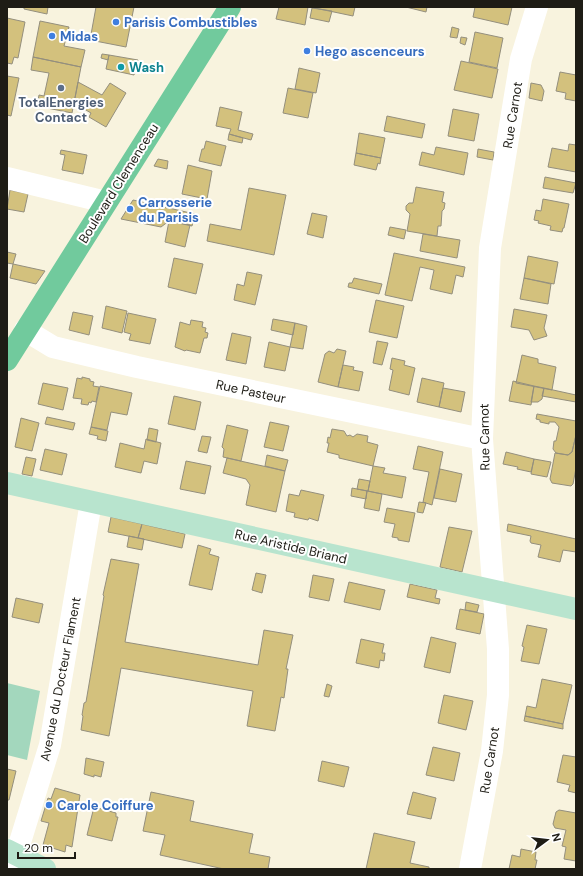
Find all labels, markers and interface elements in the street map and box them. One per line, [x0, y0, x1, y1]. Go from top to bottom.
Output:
place label: Parisis Combustibles [124, 14, 258, 31]
marker: Parisis Combustibles [111, 17, 121, 27]
place label: Midas [60, 28, 98, 45]
marker: Midas [47, 31, 57, 41]
place label: Hego ascenceurs [315, 43, 425, 60]
marker: Hego ascenceurs [302, 46, 312, 56]
place label: Wash [129, 59, 164, 76]
marker: Wash [116, 62, 126, 72]
street label: Rue Carnot [499, 81, 526, 150]
marker: TotalEnergies Contact [56, 83, 66, 93]
place label: TotalEnergies Contact [18, 94, 104, 126]
street label: Boulevard Clemenceau [75, 120, 162, 246]
place label: Carrosserie du Parisis [138, 194, 212, 226]
marker: Carrosserie du Parisis [125, 204, 135, 214]
street label: Rue Pasteur [214, 376, 288, 407]
street label: Rue Carnot [475, 403, 494, 471]
street label: Rue Aristide Briand [233, 525, 349, 568]
street label: Avenue du Docteur Flament [36, 595, 85, 763]
street label: Rue Carnot [476, 726, 503, 795]
place label: Carole Coiffure [57, 797, 154, 814]
marker: Carole Coiffure [44, 800, 54, 810]
north arrow [527, 820, 567, 860]
text: N [549, 832, 564, 843]
scale bar [18, 834, 75, 860]
text: 20 m [24, 840, 53, 856]

